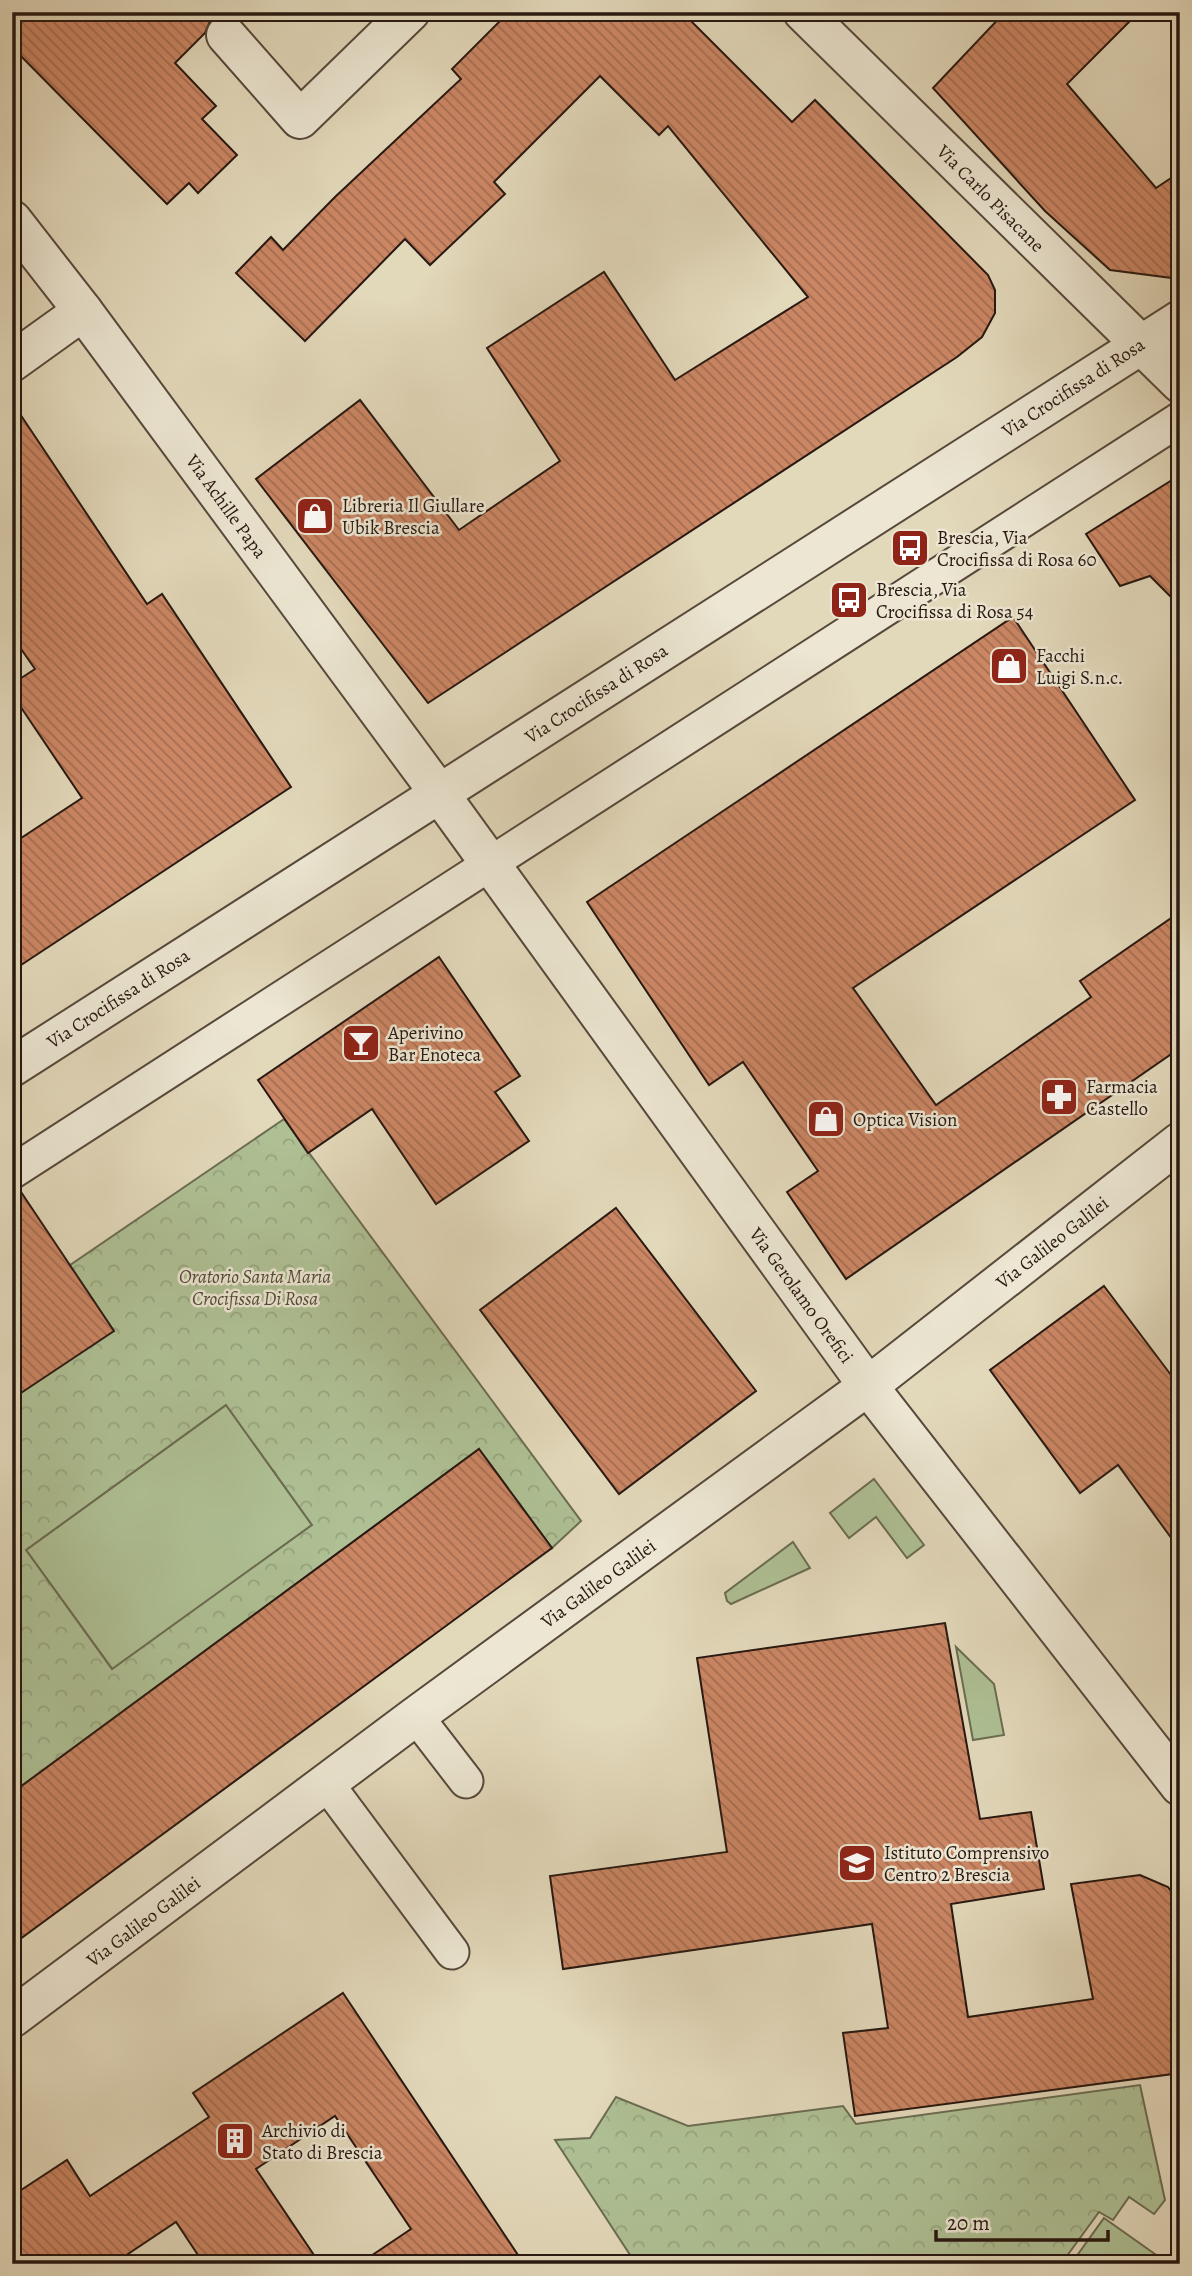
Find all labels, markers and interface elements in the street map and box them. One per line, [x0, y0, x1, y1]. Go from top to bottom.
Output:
street label: Via Carlo Pisacane [930, 138, 1050, 258]
street label: Via Crocifissa di Rosa [996, 332, 1150, 444]
street label: Via Achille Papa [179, 449, 273, 564]
place label: Libreria Il Giullare Ubik Brescia [342, 493, 484, 541]
shop icon: Libreria Il Giullare Ubik Brescia [294, 495, 336, 537]
place label: Brescia, Via Crocifissa di Rosa 60 [937, 525, 1097, 573]
bus stop icon: Brescia, Via Crocifissa di Rosa 60 [889, 527, 931, 569]
place label: Brescia, Via Crocifissa di Rosa 54 [876, 577, 1034, 625]
bus stop icon: Brescia, Via Crocifissa di Rosa 54 [828, 579, 870, 621]
street label: Via Crocifissa di Rosa [519, 638, 673, 750]
place label: Facchi Luigi S.n.c. [1036, 643, 1123, 691]
shop icon: Facchi Luigi S.n.c. [988, 645, 1030, 687]
street label: Via Crocifissa di Rosa [41, 943, 195, 1055]
place label: Aperivino Bar Enoteca [387, 1020, 481, 1068]
bar icon: Aperivino Bar Enoteca [340, 1022, 382, 1064]
place label: Farmacia Castello [1086, 1074, 1158, 1122]
pharmacy icon: Farmacia Castello [1038, 1076, 1080, 1118]
shop icon: Optica Vision [805, 1098, 847, 1140]
place label: Optica Vision [853, 1107, 957, 1133]
street label: Via Galileo Galilei [990, 1191, 1114, 1296]
street label: Via Gerolamo Orefici [742, 1222, 859, 1369]
park label: Oratorio Santa Maria Crocifissa Di Rosa [179, 1264, 331, 1312]
street label: Via Galileo Galilei [535, 1533, 661, 1635]
place label: Istituto Comprensivo Centro 2 Brescia [884, 1840, 1049, 1888]
school or university icon: Istituto Comprensivo Centro 2 Brescia [836, 1842, 878, 1884]
street label: Via Galileo Galilei [81, 1870, 206, 1974]
place label: Archivio di Stato di Brescia [261, 2118, 383, 2166]
building icon: Archivio di Stato di Brescia [214, 2120, 256, 2162]
scale bar [936, 2199, 1108, 2243]
text: 20 m [947, 2209, 990, 2237]

